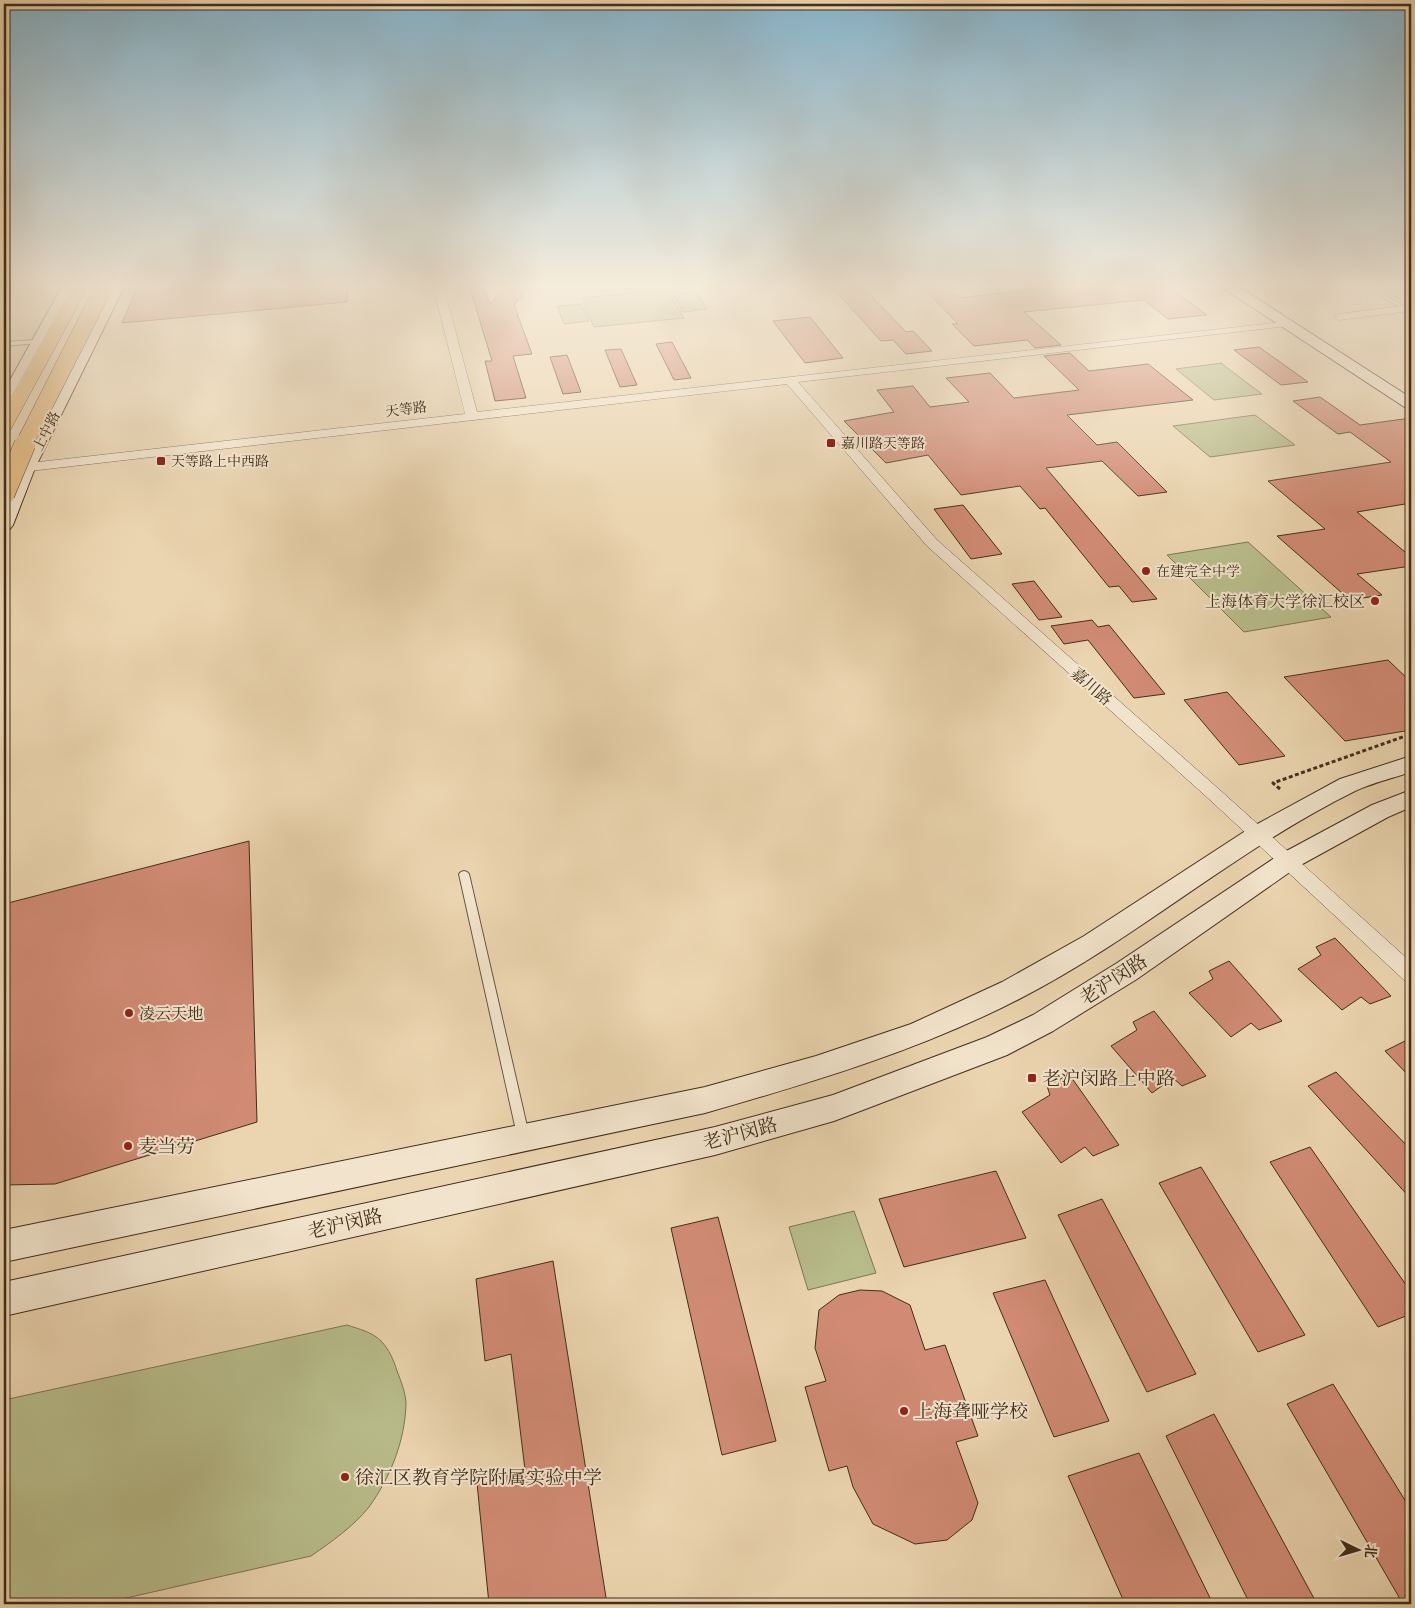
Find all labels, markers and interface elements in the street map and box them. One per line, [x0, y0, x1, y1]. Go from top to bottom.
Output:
street label: 天等路 [384, 398, 428, 421]
street label: 上中路 [28, 408, 64, 454]
place label: 嘉川路天等路 [841, 434, 925, 453]
marker: 嘉川路天等路 [825, 437, 837, 449]
place label: 天等路上中西路 [171, 452, 269, 471]
marker: 天等路上中西路 [155, 455, 167, 467]
place label: 在建完全中学 [1156, 562, 1240, 581]
marker: 在建完全中学 [1140, 565, 1152, 577]
place label: 上海体育大学徐汇校区 [1205, 591, 1365, 613]
marker: 上海体育大学徐汇校区 [1369, 595, 1381, 607]
street label: 嘉川路 [1066, 663, 1117, 711]
street label: 老沪闵路 [1075, 948, 1153, 1011]
place label: 凌云天地 [139, 1003, 203, 1025]
marker: 凌云天地 [123, 1007, 135, 1019]
place label: 老沪闵路上中路 [1042, 1066, 1175, 1092]
marker: 老沪闵路上中路 [1026, 1072, 1038, 1084]
street label: 老沪闵路 [700, 1112, 780, 1156]
place label: 麦当劳 [138, 1134, 195, 1160]
marker: 麦当劳 [122, 1140, 134, 1152]
street label: 老沪闵路 [305, 1203, 385, 1245]
place label: 上海聋哑学校 [914, 1399, 1028, 1425]
marker: 上海聋哑学校 [898, 1405, 910, 1417]
place label: 徐汇区教育学院附属实验中学 [355, 1465, 602, 1491]
marker: 徐汇区教育学院附属实验中学 [339, 1471, 351, 1483]
north arrow [1332, 1526, 1382, 1576]
text: 北 [1360, 1543, 1381, 1559]

